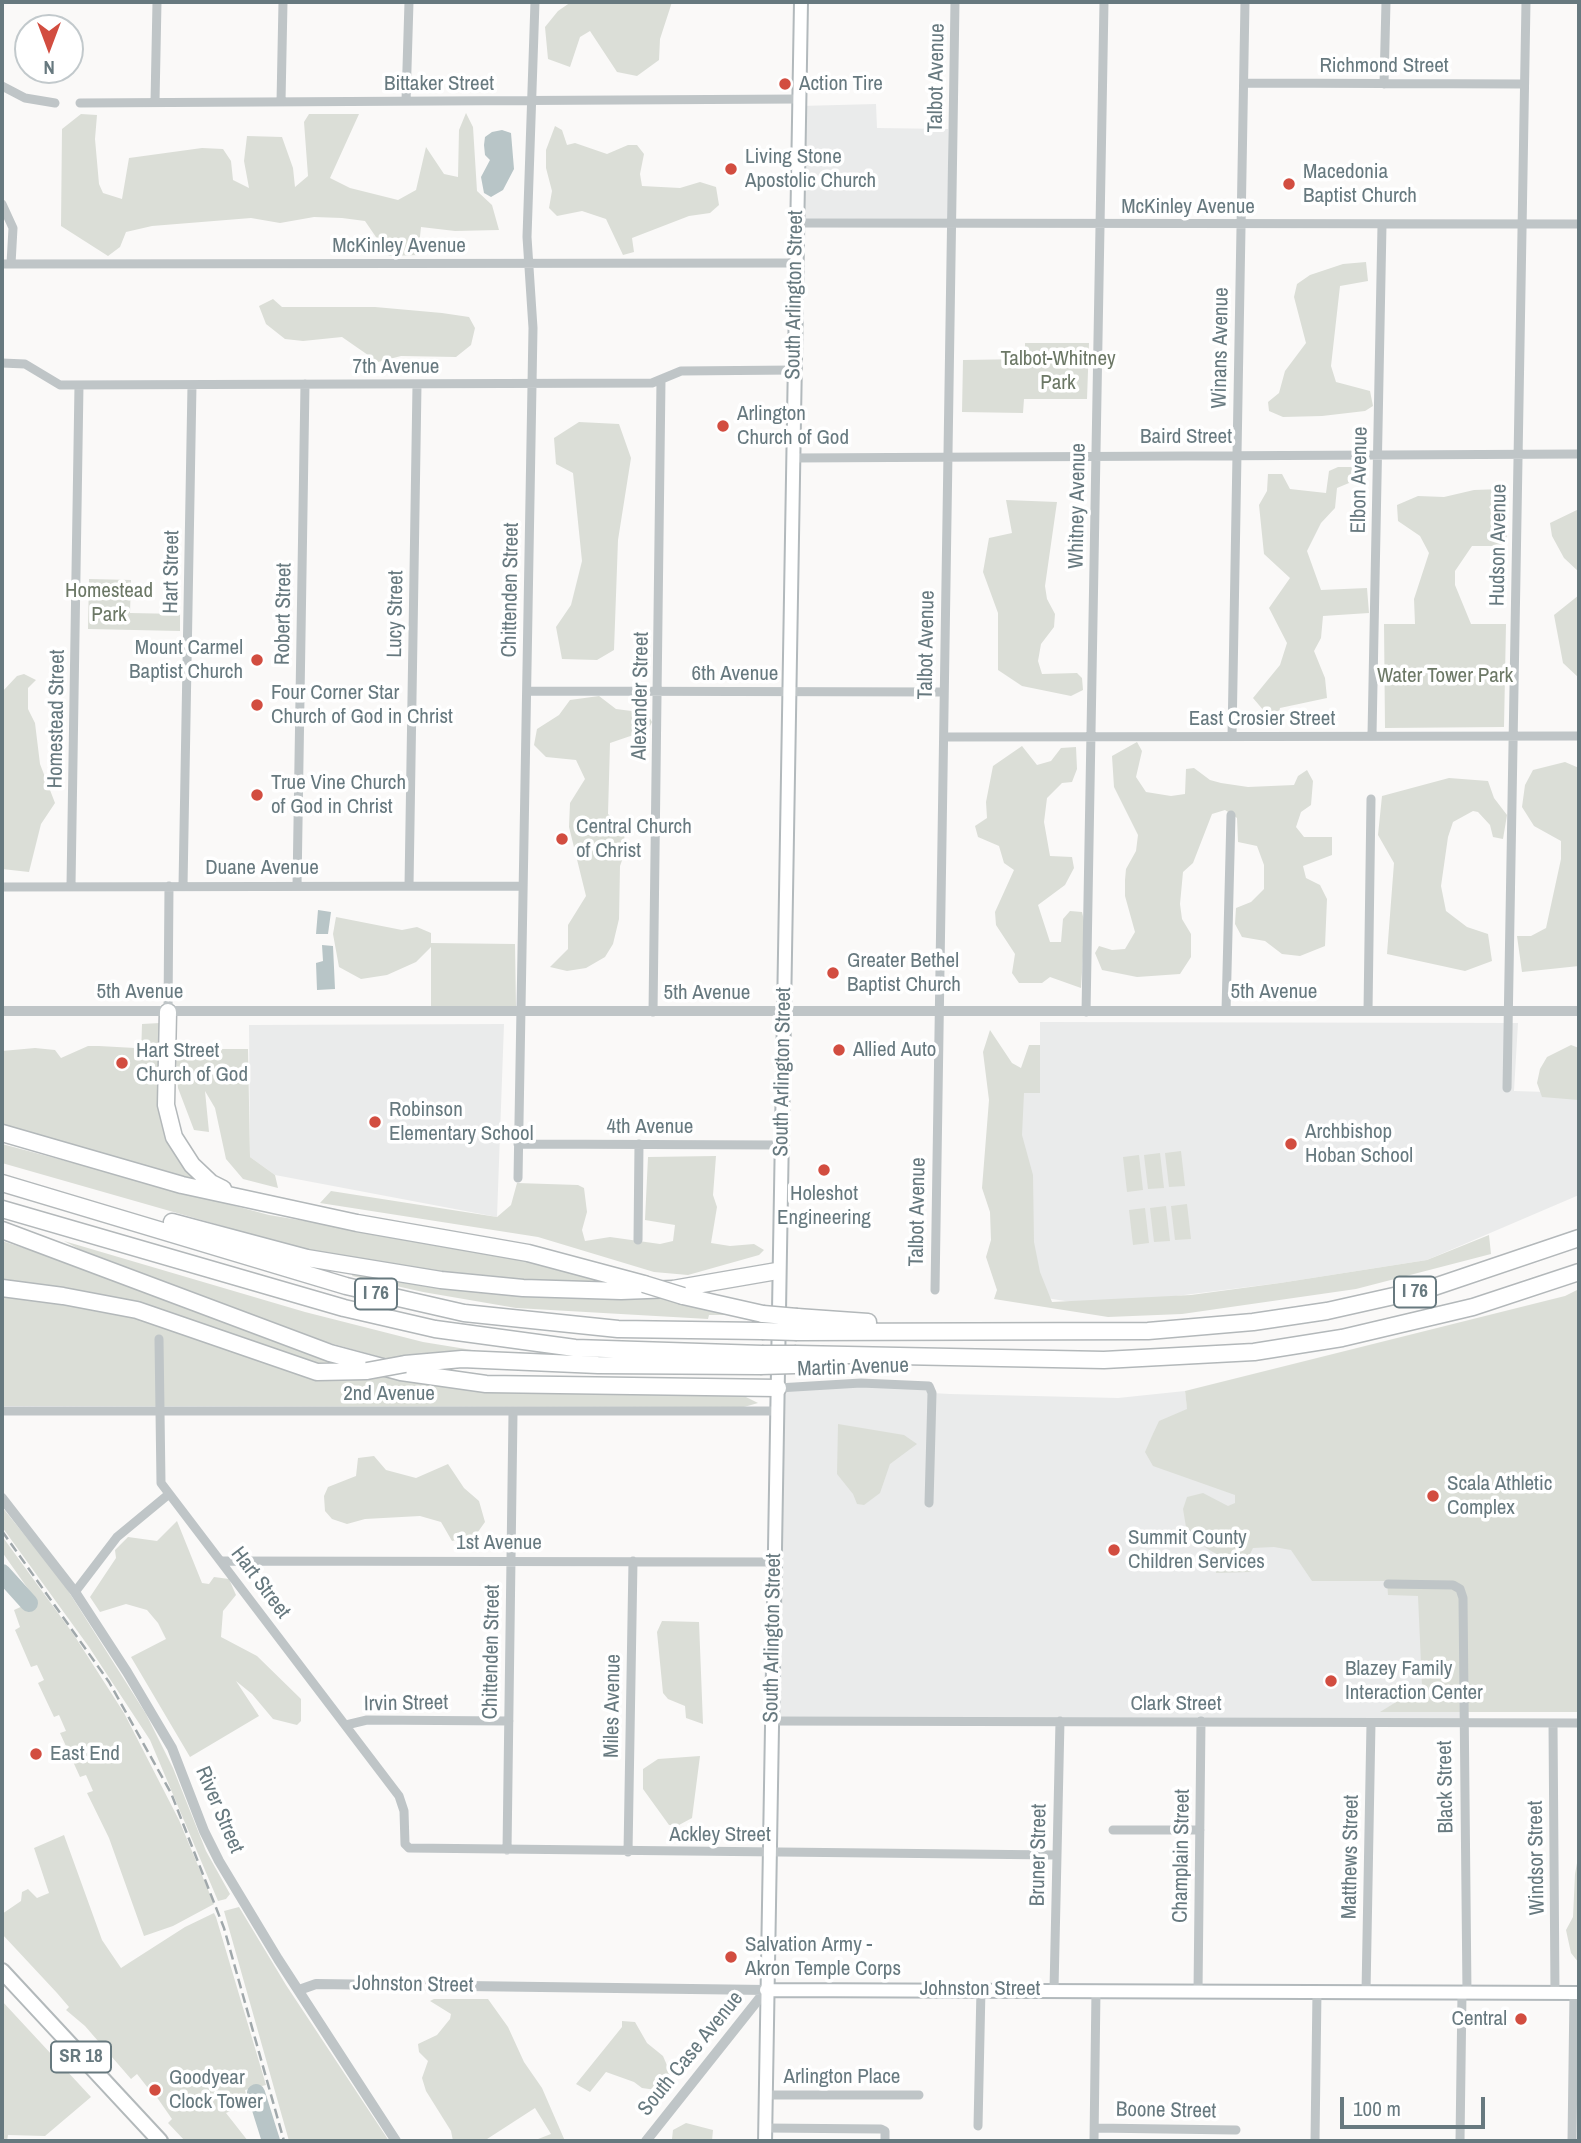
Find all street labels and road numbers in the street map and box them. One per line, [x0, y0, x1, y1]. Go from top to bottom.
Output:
street label: Talbot Avenue [923, 23, 951, 133]
street label: Richmond Street [1319, 53, 1449, 79]
street label: Bittaker Street [384, 71, 494, 97]
street label: McKinley Avenue [1121, 194, 1255, 220]
street label: South Arlington Street [781, 210, 809, 380]
street label: McKinley Avenue [332, 233, 466, 259]
street label: Winans Avenue [1207, 287, 1235, 409]
street label: 7th Avenue [353, 354, 439, 380]
street label: Baird Street [1140, 424, 1232, 450]
street label: Elbon Avenue [1346, 426, 1374, 534]
street label: Whitney Avenue [1064, 443, 1092, 569]
street label: Hudson Avenue [1485, 484, 1513, 606]
street label: Chittenden Street [497, 522, 525, 658]
street label: Hart Street [159, 530, 185, 614]
street label: Robert Street [271, 563, 297, 665]
street label: Lucy Street [383, 570, 409, 658]
street label: Talbot Avenue [913, 590, 941, 700]
street label: Alexander Street [627, 632, 655, 760]
street label: Homestead Street [43, 649, 71, 789]
street label: 6th Avenue [692, 661, 778, 687]
street label: East Crosier Street [1189, 706, 1335, 732]
street label: Duane Avenue [205, 855, 319, 881]
street label: 5th Avenue [97, 979, 183, 1005]
street label: 5th Avenue [1231, 979, 1317, 1005]
street label: 5th Avenue [664, 980, 750, 1006]
street label: South Arlington Street [769, 987, 797, 1157]
street label: 4th Avenue [607, 1114, 693, 1140]
street label: Talbot Avenue [904, 1157, 932, 1267]
road number: I 76 [1394, 1276, 1436, 1308]
road number: I 76 [355, 1278, 397, 1310]
street label: Martin Avenue [797, 1353, 909, 1383]
street label: 2nd Avenue [343, 1381, 435, 1407]
street label: 1st Avenue [456, 1530, 542, 1556]
street label: Hart Street [225, 1542, 295, 1624]
street label: South Arlington Street [759, 1553, 787, 1723]
street label: Chittenden Street [478, 1584, 506, 1720]
street label: Miles Avenue [599, 1654, 627, 1758]
street label: Irvin Street [364, 1691, 448, 1717]
street label: Clark Street [1131, 1691, 1221, 1717]
street label: Black Street [1433, 1740, 1459, 1834]
street label: River Street [189, 1763, 249, 1857]
street label: Champlain Street [1168, 1789, 1196, 1923]
street label: Matthews Street [1337, 1795, 1365, 1919]
street label: Windsor Street [1523, 1800, 1551, 1916]
street label: Bruner Street [1026, 1804, 1052, 1906]
street label: Ackley Street [669, 1822, 771, 1848]
street label: Johnston Street [352, 1971, 474, 1999]
street label: Johnston Street [920, 1976, 1040, 2002]
street label: South Case Avenue [633, 1987, 749, 2121]
road number: SR 18 [51, 2041, 111, 2072]
street label: Arlington Place [784, 2064, 900, 2090]
street label: Boone Street [1116, 2098, 1216, 2124]

